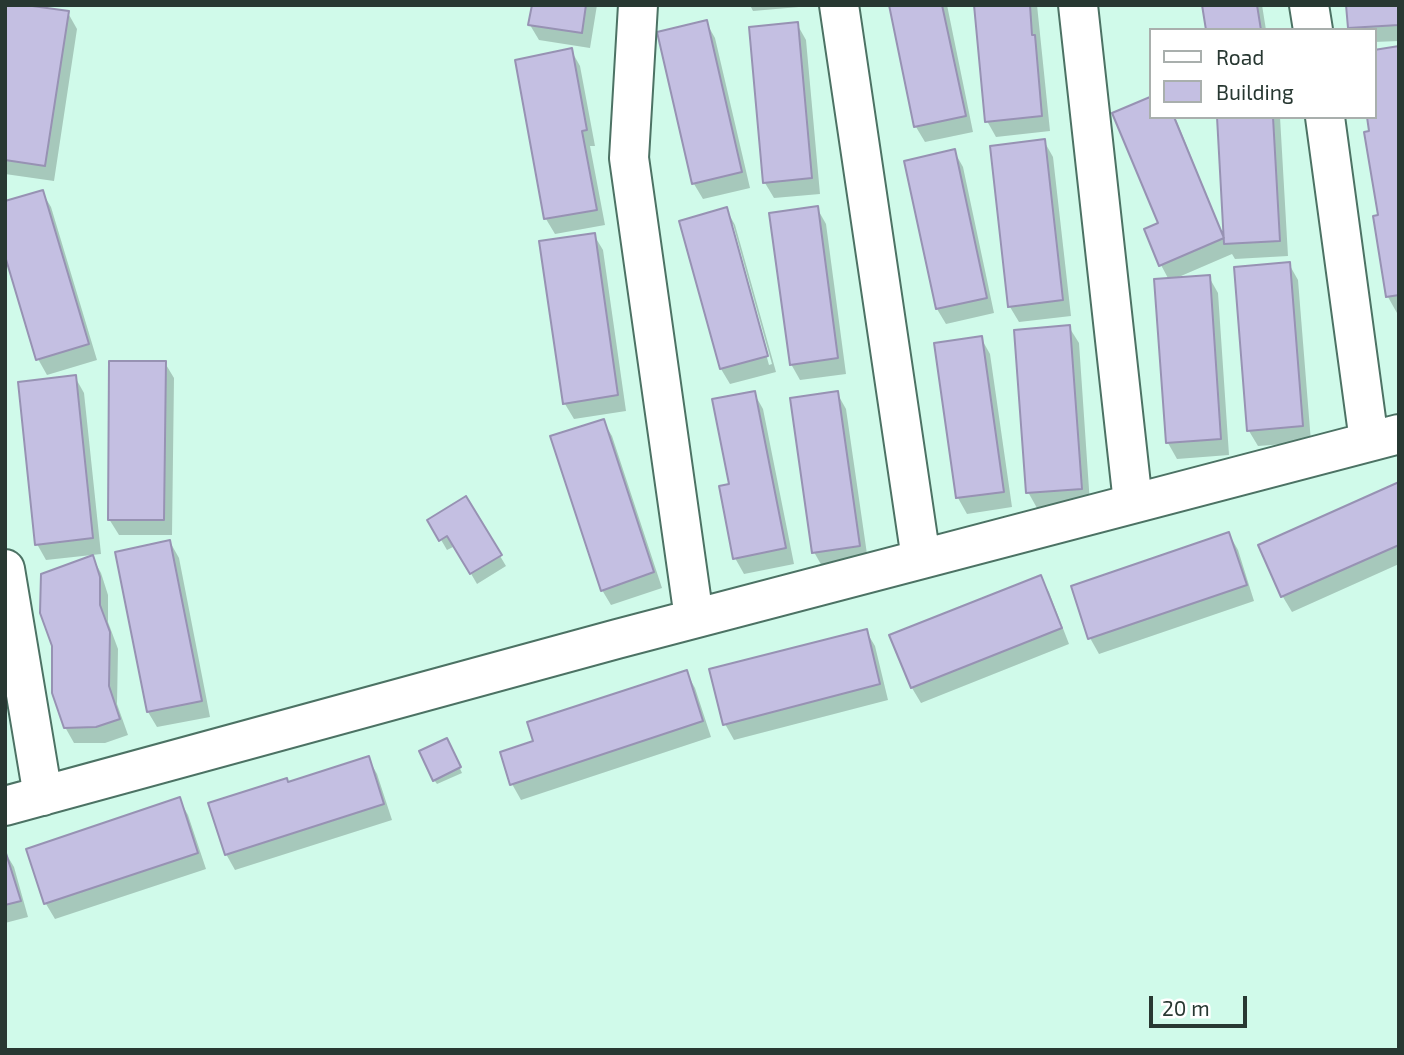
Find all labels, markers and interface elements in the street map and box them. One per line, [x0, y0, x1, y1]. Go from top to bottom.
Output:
legend [1148, 28, 1376, 119]
text: Road [1216, 44, 1264, 69]
text: Building [1216, 79, 1294, 104]
scale bar [1152, 982, 1250, 1026]
text: 20 m [1162, 995, 1210, 1020]

